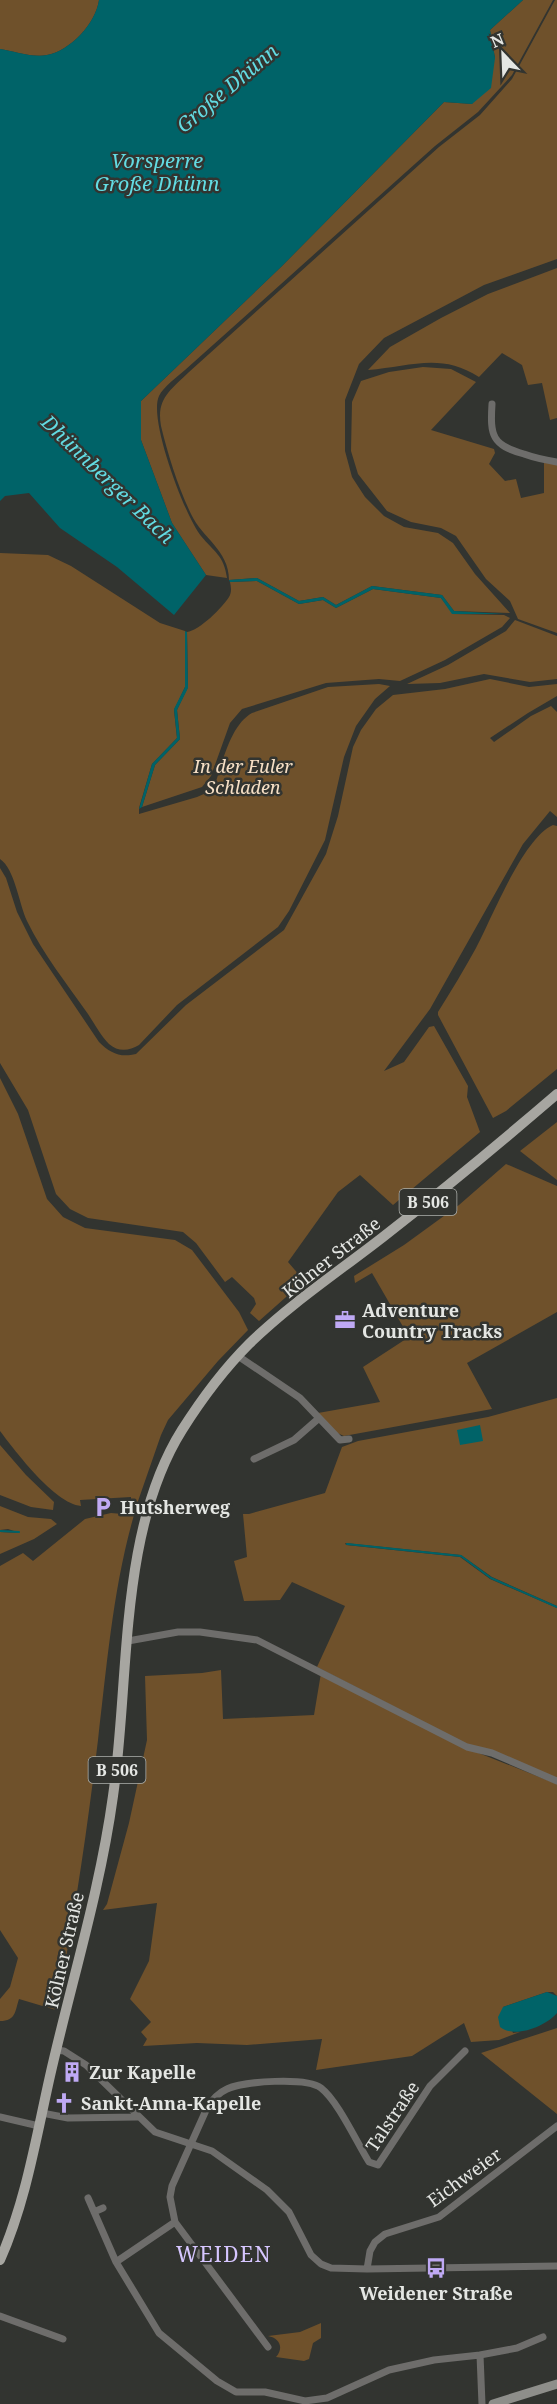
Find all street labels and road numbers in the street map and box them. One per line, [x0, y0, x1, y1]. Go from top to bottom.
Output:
road number: B 506 [400, 1189, 456, 1215]
street label: Kölner Straße [277, 1211, 385, 1303]
road number: B 506 [88, 1757, 146, 1783]
street label: Kölner Straße [39, 1890, 89, 2010]
street label: Talstraße [360, 2076, 424, 2156]
street label: Eichweier [422, 2142, 506, 2212]

